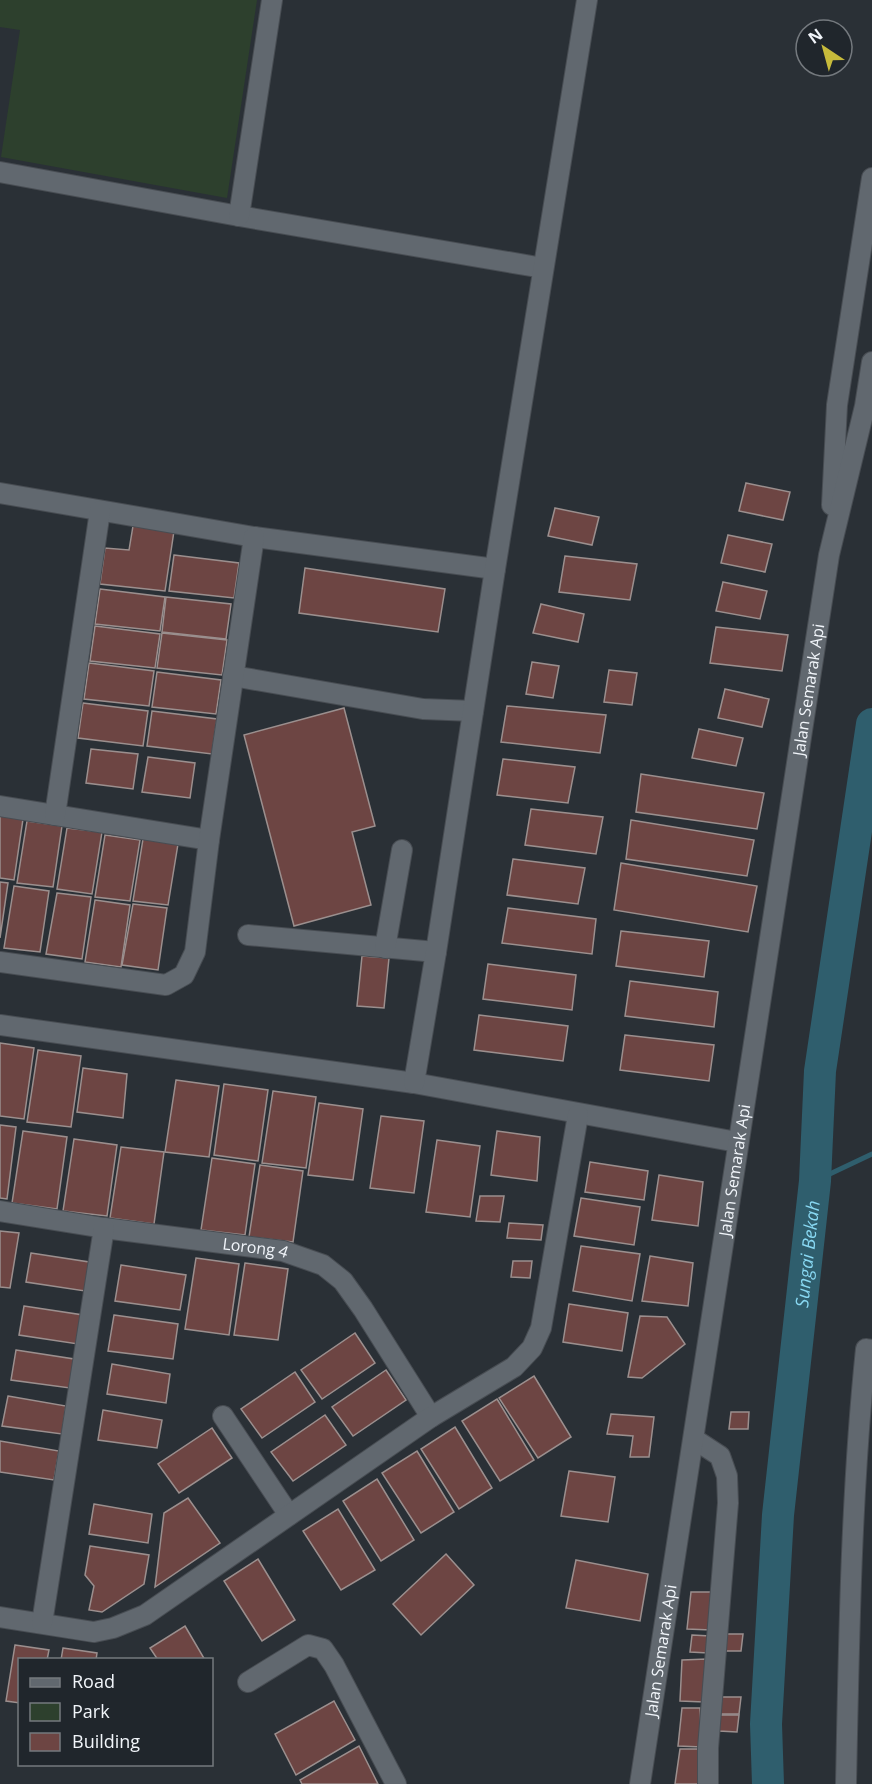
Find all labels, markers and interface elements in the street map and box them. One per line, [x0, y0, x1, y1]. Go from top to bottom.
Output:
north arrow [794, 18, 854, 78]
text: N [803, 23, 827, 49]
street label: Jalan Semarak Api [787, 622, 829, 760]
street label: Jalan Semarak Api [713, 1103, 755, 1240]
water label: Sungai Bekah [789, 1199, 825, 1309]
street label: Lorong 4 [221, 1232, 291, 1263]
street label: Jalan Semarak Api [639, 1583, 682, 1720]
legend [18, 1658, 213, 1766]
text: Road [72, 1669, 115, 1693]
text: Park [72, 1699, 110, 1723]
text: Building [72, 1729, 140, 1753]

